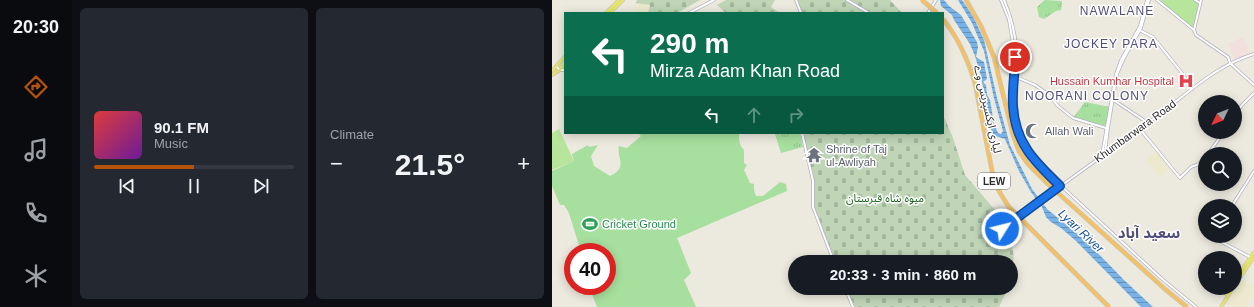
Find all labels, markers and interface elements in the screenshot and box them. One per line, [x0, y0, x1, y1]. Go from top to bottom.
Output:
district label: NAWALANE [1080, 4, 1154, 18]
text: 20:30 [13, 17, 59, 37]
icon: left [584, 28, 636, 80]
text: 290 m [650, 28, 729, 59]
district label: JOCKEY PARA [1064, 37, 1158, 51]
pin [998, 40, 1032, 74]
icon: arrive [1004, 46, 1026, 68]
text: Mirza Adam Khan Road [650, 61, 840, 81]
street label: لیاری ایکسپریس وے [970, 64, 1004, 155]
hospital icon: Hussain Kumhar Hospital [1177, 72, 1195, 90]
icon: directions [22, 73, 50, 101]
place label: Hussain Kumhar Hospital [1050, 75, 1174, 87]
district label: NOORANI COLONY [1025, 89, 1149, 103]
north arrow [1198, 95, 1242, 139]
map controls [1198, 95, 1242, 295]
street label: Khumbarwara Road [1092, 97, 1178, 165]
icon: left [701, 104, 723, 126]
icon: ahead [743, 104, 765, 126]
icon: right [785, 104, 807, 126]
text: 90.1 FM [154, 119, 209, 136]
mosque icon: Allah Wali [1024, 122, 1042, 140]
place label: Allah Wali [1045, 125, 1094, 137]
text: Climate [330, 127, 374, 142]
icon: music [22, 136, 50, 164]
text: Music [154, 136, 188, 151]
place label: Shrine of Taj ul-Awliyah [826, 143, 887, 168]
temple icon: Shrine of Taj ul-Awliyah [805, 146, 823, 164]
button: search [1198, 147, 1242, 191]
text: 21.5° [395, 148, 465, 181]
text: − [330, 151, 343, 176]
text: + [517, 151, 530, 176]
road number: LEW [978, 173, 1010, 189]
icon: previous [116, 175, 138, 197]
icon: pause [183, 175, 205, 197]
icon: next [250, 175, 272, 197]
park label: میوہ شاہ قبرستان [846, 192, 924, 205]
icon: phone [22, 199, 50, 227]
button: layers [1198, 199, 1242, 243]
water label: Lyari River [1055, 206, 1107, 256]
position arrow [981, 208, 1023, 250]
sports icon: Cricket Ground [581, 215, 599, 233]
place label: Cricket Ground [602, 218, 676, 230]
district label: سعید آباد [1118, 224, 1180, 241]
speed limit sign: 40 [564, 243, 616, 295]
button: + [1198, 251, 1242, 295]
icon: climate [22, 262, 50, 290]
text: 20:33 · 3 min · 860 m [830, 266, 976, 283]

